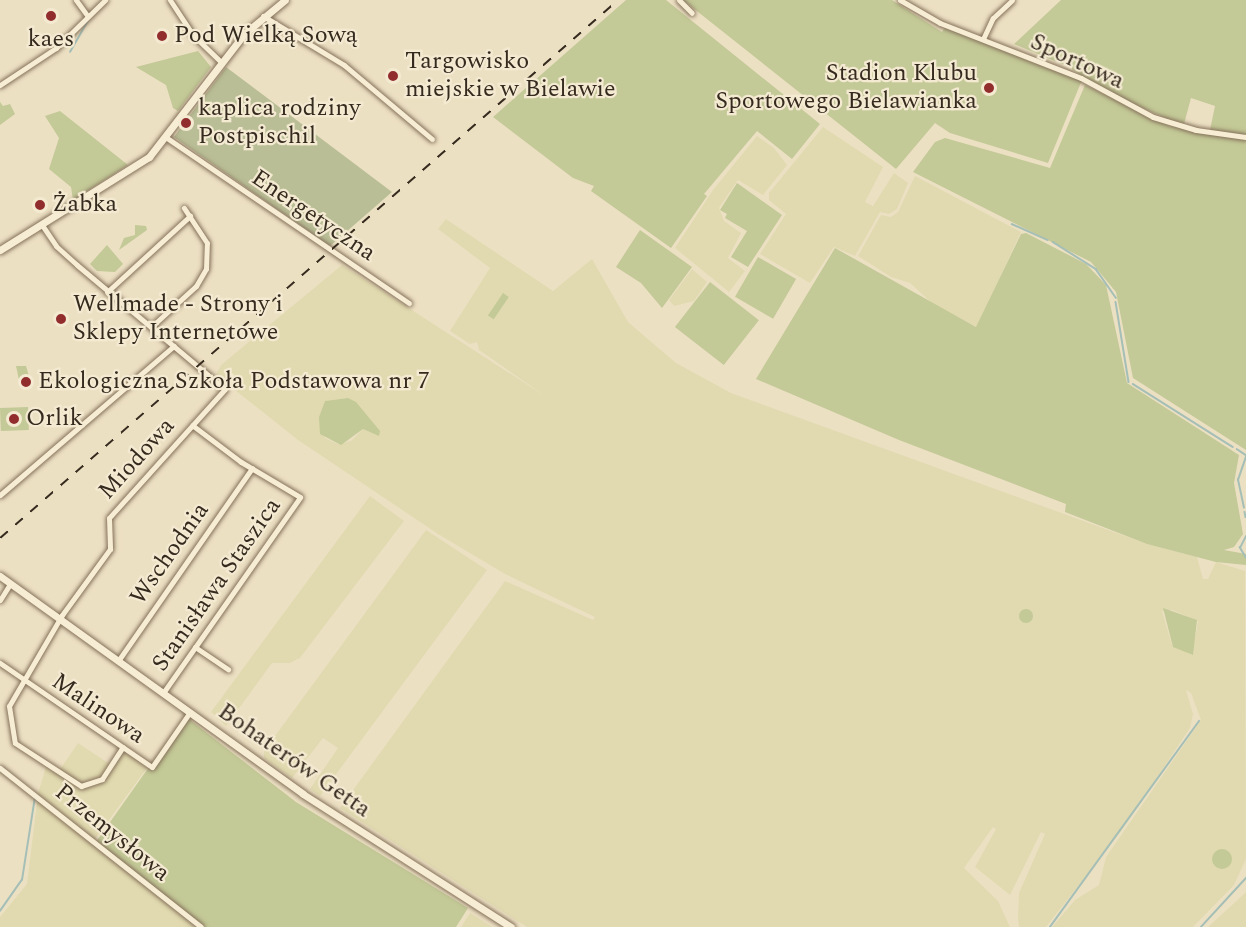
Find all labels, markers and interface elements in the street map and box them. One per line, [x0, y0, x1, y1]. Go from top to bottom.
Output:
marker: kaes [44, 9, 58, 23]
place label: Pod Wielką Sową [174, 22, 358, 50]
place label: kaes [28, 26, 74, 54]
street label: Sportowa [1025, 28, 1129, 96]
marker: Pod Wielką Sową [155, 29, 169, 43]
place label: Targowisko miejskie w Bielawie [405, 48, 616, 104]
place label: Stadion Klubu Sportowego Bielawianka [715, 60, 977, 116]
marker: Targowisko miejskie w Bielawie [386, 69, 400, 83]
marker: Stadion Klubu Sportowego Bielawianka [982, 81, 996, 95]
place label: kaplica rodziny Postpischil [198, 95, 361, 151]
marker: kaplica rodziny Postpischil [179, 116, 193, 130]
street label: Energetyczna [245, 164, 381, 268]
place label: Żabka [52, 191, 117, 219]
marker: Żabka [33, 198, 47, 212]
place label: Wellmade - Strony i Sklepy Internetowe [73, 291, 283, 347]
marker: Wellmade - Strony i Sklepy Internetowe [54, 312, 68, 326]
place label: Ekologiczna Szkoła Podstawowa nr 7 [38, 368, 430, 396]
marker: Ekologiczna Szkoła Podstawowa nr 7 [19, 375, 33, 389]
place label: Orlik [26, 405, 83, 433]
marker: Orlik [7, 412, 21, 426]
street label: Miodowa [93, 412, 181, 506]
street label: Stanisława Staszica [146, 493, 288, 677]
street label: Wschodnia [124, 497, 216, 611]
street label: Malinowa [46, 667, 150, 751]
street label: Bohaterów Getta [212, 698, 376, 824]
street label: Przemysłowa [49, 778, 175, 888]

